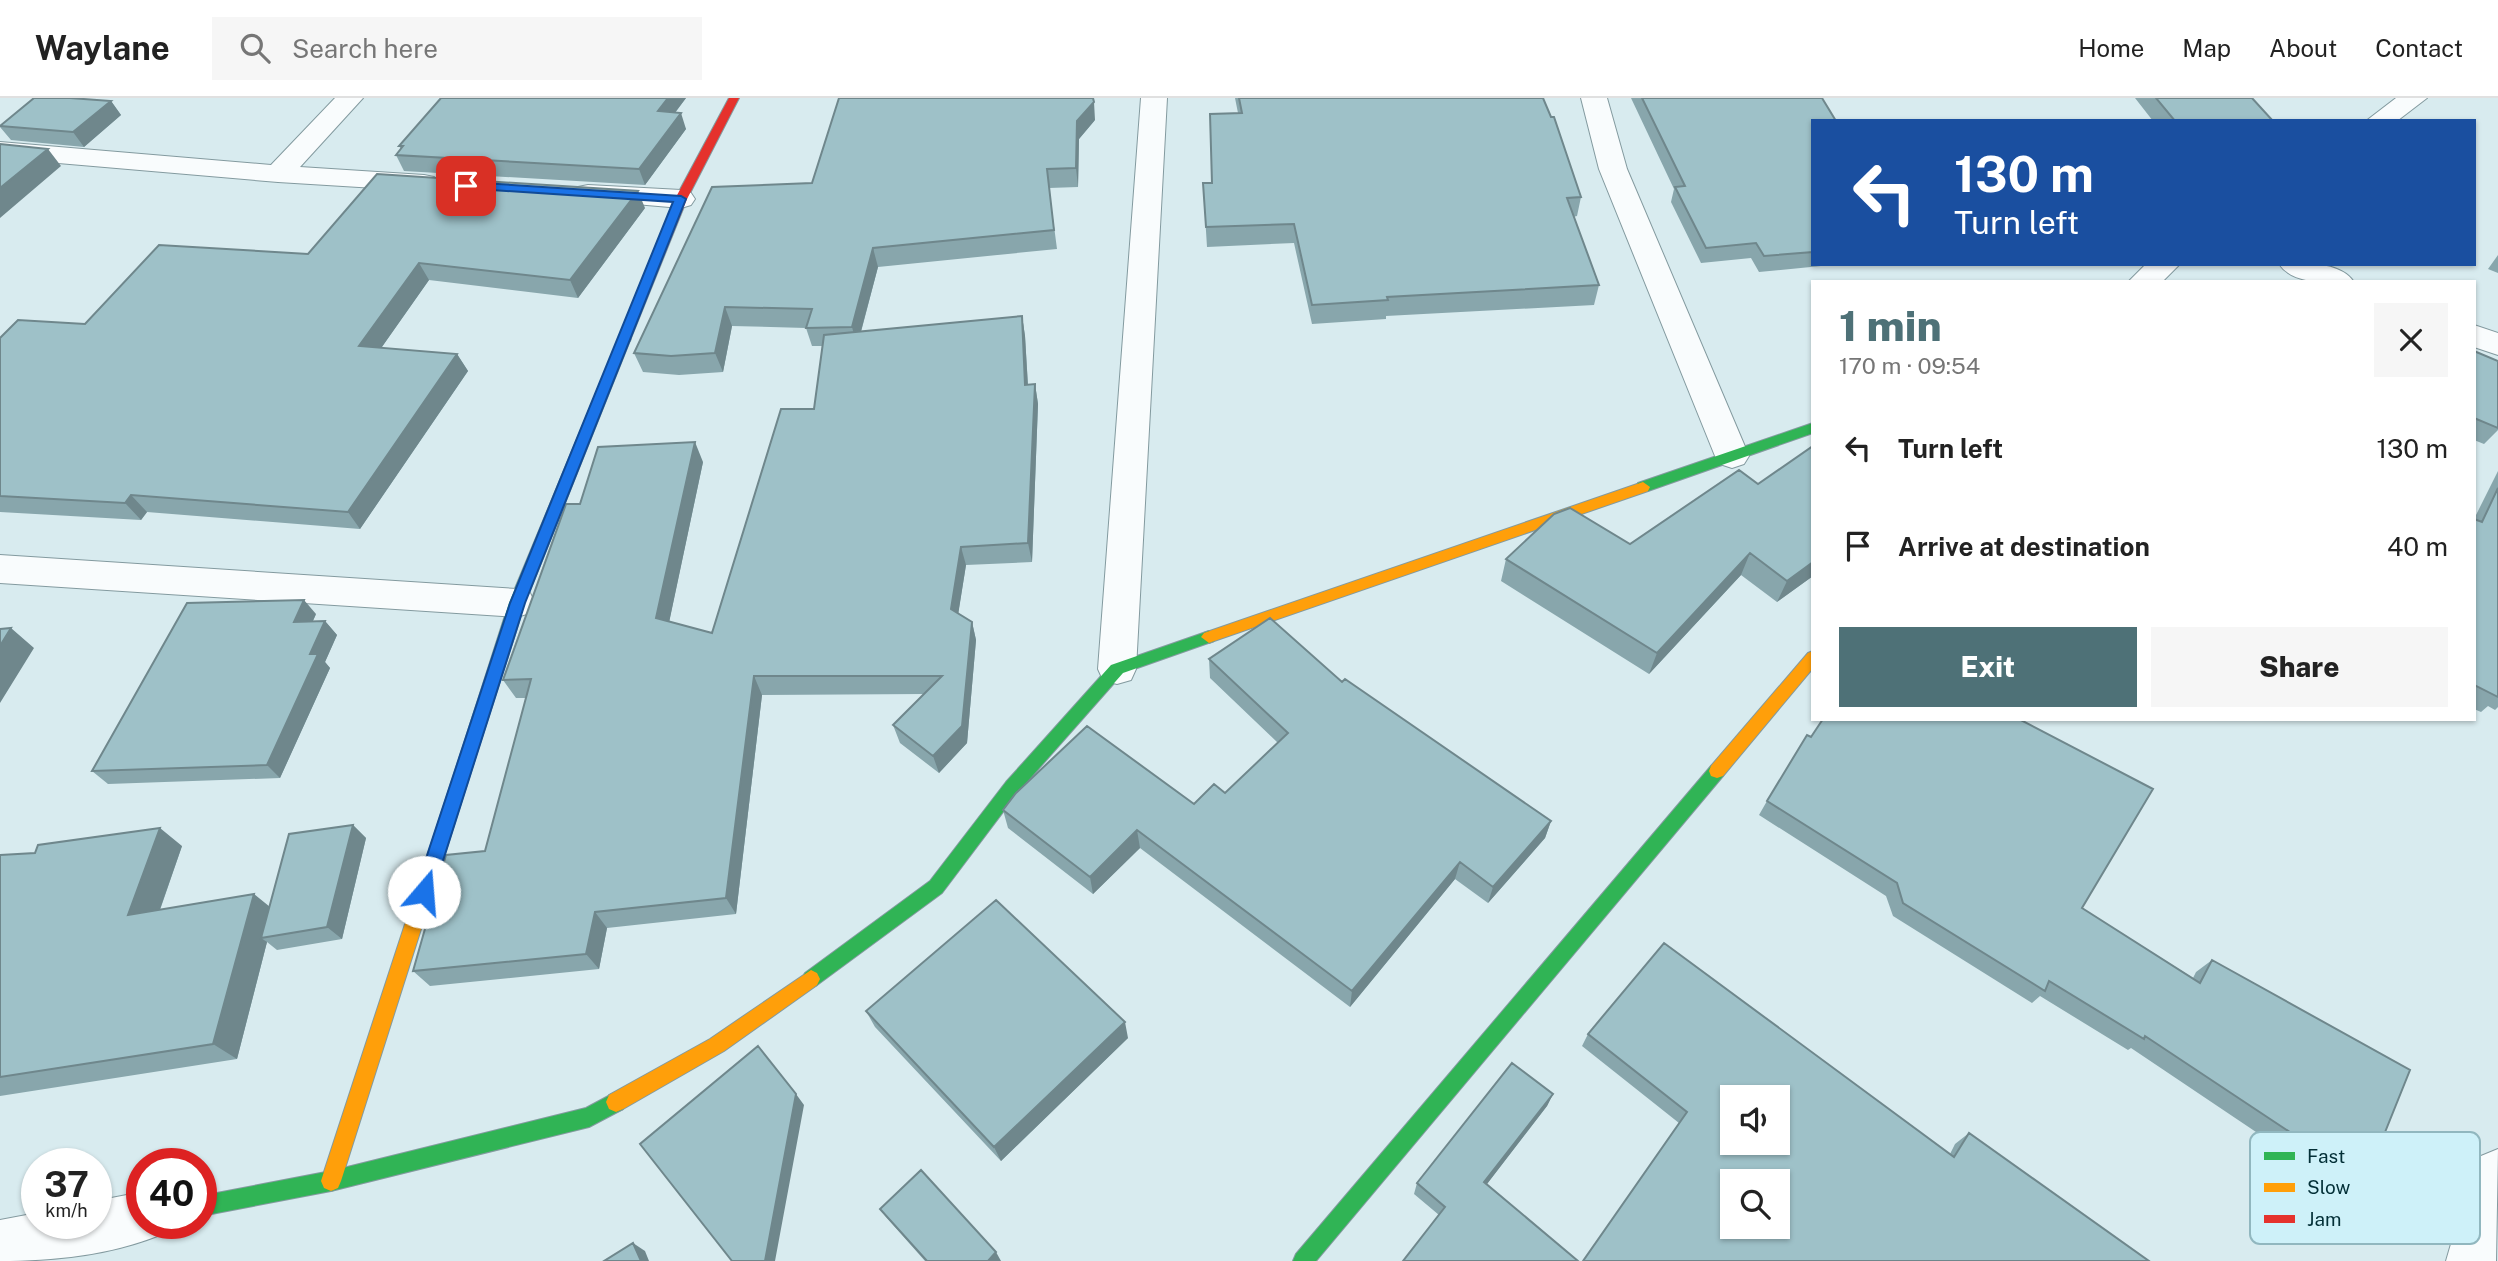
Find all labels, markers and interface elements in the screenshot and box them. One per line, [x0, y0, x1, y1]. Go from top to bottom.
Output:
search box [212, 17, 702, 80]
text: Waylane [35, 29, 170, 67]
icon: search [236, 29, 274, 67]
text: Search here [292, 33, 438, 64]
text: Home [2078, 34, 2144, 62]
text: Map [2182, 34, 2231, 62]
text: About [2269, 34, 2337, 62]
text: Contact [2375, 34, 2463, 62]
text: 130 m [1954, 145, 2094, 203]
icon: left [1839, 147, 1930, 238]
pin [436, 156, 496, 216]
icon: arrive [447, 167, 485, 205]
text: Turn left [1954, 204, 2079, 241]
text: 1 min [1839, 301, 1942, 350]
button: close [2374, 303, 2448, 377]
text: 170 m · 09:54 [1839, 352, 1980, 379]
icon: left [1839, 429, 1877, 467]
text: Turn left [1898, 433, 2003, 464]
text: 130 m [2376, 433, 2448, 464]
icon: arrive [1839, 527, 1877, 565]
text: Arrive at destination [1898, 531, 2150, 562]
text: 40 m [2387, 531, 2448, 562]
button: Exit [1839, 627, 2137, 707]
button: Share [2151, 627, 2448, 707]
position arrow [387, 855, 461, 929]
map controls [1720, 1085, 1790, 1239]
button: sound [1720, 1085, 1790, 1155]
legend [2250, 1132, 2480, 1244]
text: Fast [2307, 1145, 2345, 1167]
speed limit sign: 40 [126, 1148, 217, 1239]
text: 37 [44, 1164, 89, 1205]
button: search [1720, 1169, 1790, 1239]
text: Slow [2307, 1176, 2351, 1198]
text: km/h [45, 1200, 88, 1221]
text: Jam [2307, 1208, 2341, 1230]

